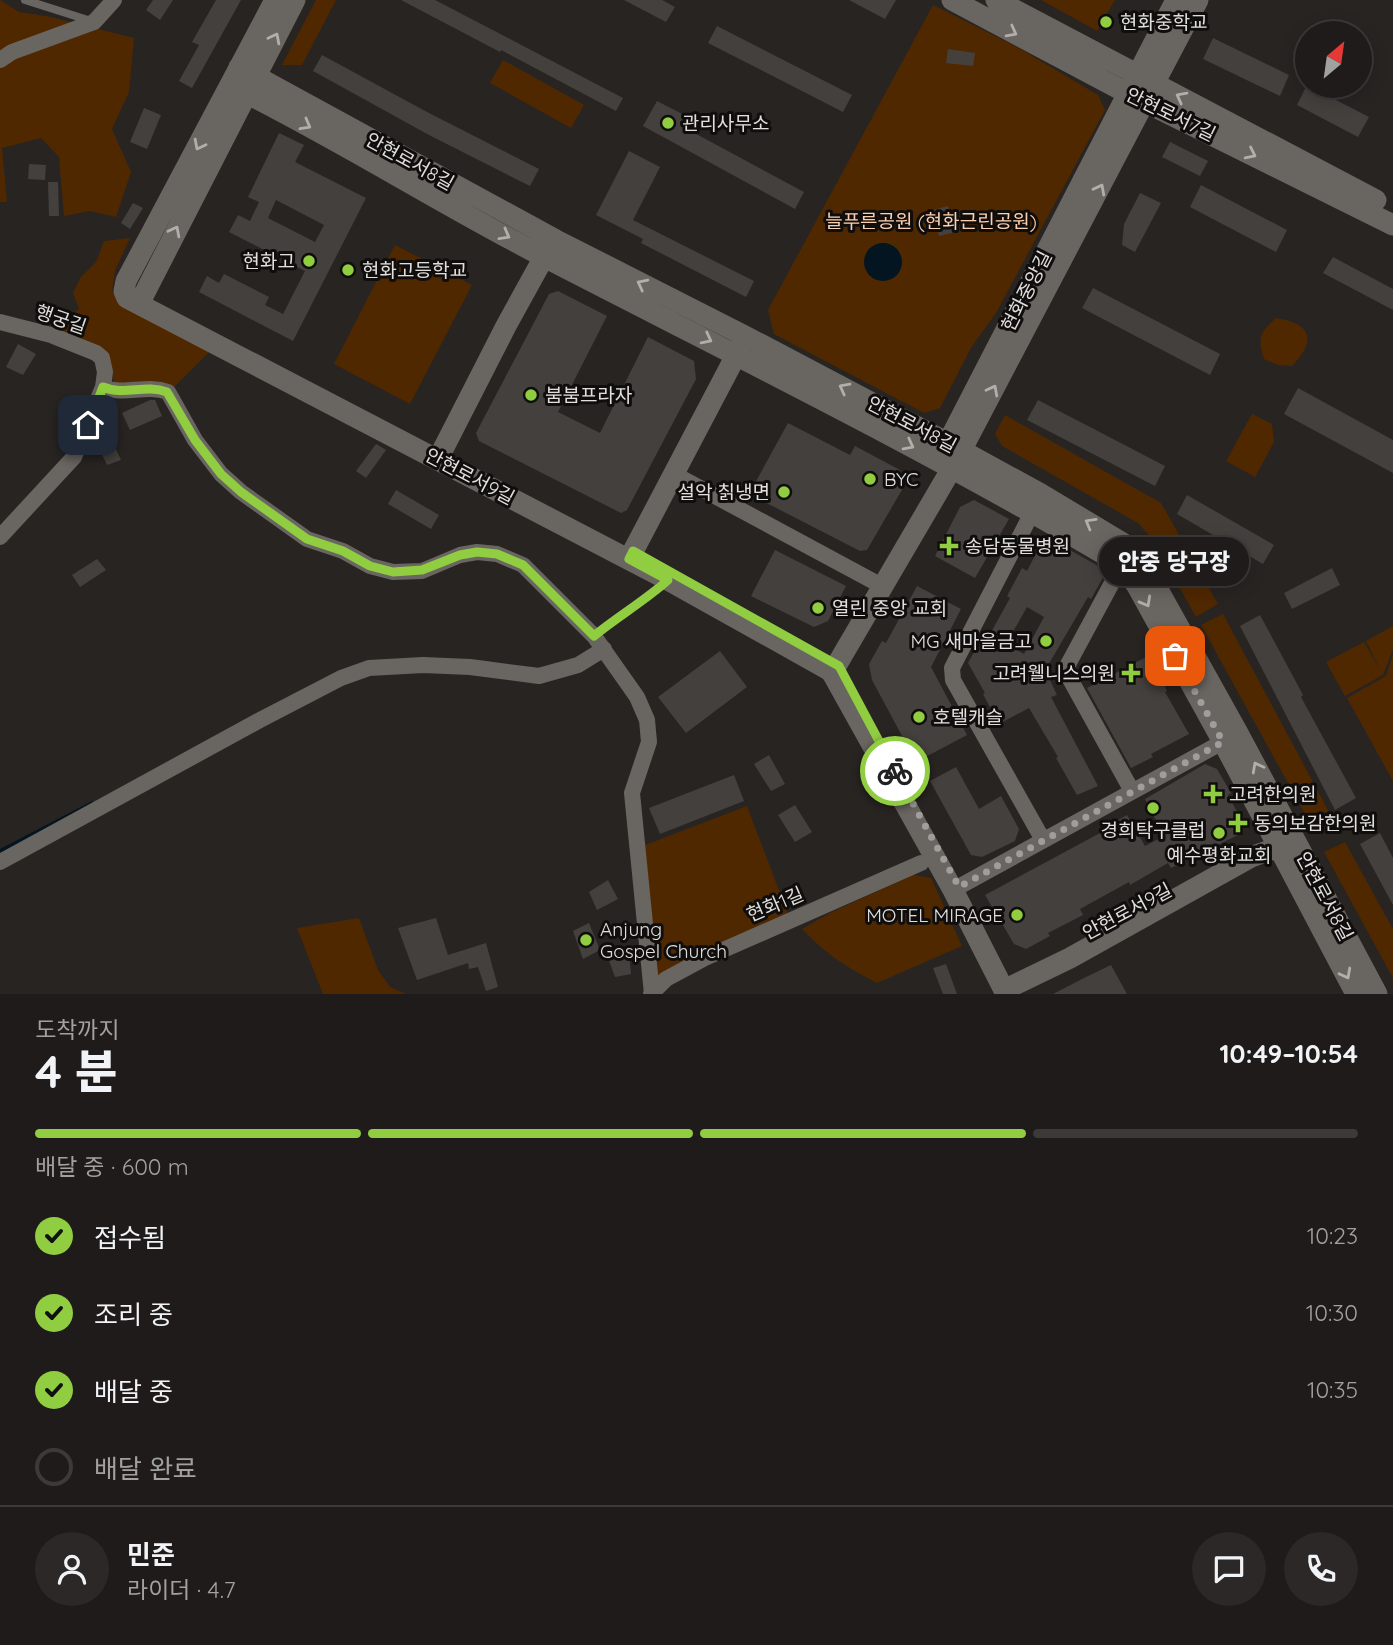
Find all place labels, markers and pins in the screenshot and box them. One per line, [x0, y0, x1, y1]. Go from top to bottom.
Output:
place label: 현화중학교 [1120, 10, 1207, 34]
marker: 현화중학교 [1098, 14, 1114, 30]
place label: 관리사무소 [682, 111, 769, 135]
marker: 관리사무소 [660, 115, 676, 131]
place label: 현화고 [243, 249, 295, 273]
marker: 현화고 [301, 253, 317, 269]
place label: 현화고등학교 [362, 258, 467, 282]
marker: 현화고등학교 [340, 262, 356, 278]
place label: 붐붐프라자 [545, 383, 632, 407]
marker: 붐붐프라자 [523, 387, 539, 403]
pin [58, 395, 118, 455]
place label: BYC [884, 467, 918, 491]
marker: BYC [862, 471, 878, 487]
place label: 설악 칡냉면 [677, 480, 770, 504]
marker: 설악 칡냉면 [776, 484, 792, 500]
place label: 송담동물병원 [965, 534, 1070, 558]
marker: 송담동물병원 [939, 536, 959, 556]
callout: 안중 당구장 [1100, 537, 1250, 586]
place label: 열린 중앙 교회 [832, 596, 947, 620]
marker: 열린 중앙 교회 [810, 600, 826, 616]
pin [1145, 626, 1205, 686]
place label: MG 새마을금고 [910, 629, 1032, 653]
marker: MG 새마을금고 [1038, 633, 1054, 649]
place label: 고려웰니스의원 [993, 661, 1115, 685]
marker: 고려웰니스의원 [1121, 663, 1141, 683]
place label: 호텔캐슬 [933, 705, 1003, 729]
marker: 호텔캐슬 [911, 709, 927, 725]
place label: 고려한의원 [1229, 782, 1316, 806]
marker: 고려한의원 [1203, 784, 1223, 804]
marker: 경희탁구클럽 [1145, 800, 1161, 816]
place label: 동의보감한의원 [1254, 811, 1376, 835]
marker: 동의보감한의원 [1228, 813, 1248, 833]
place label: 경희탁구클럽 [1101, 818, 1205, 842]
marker: 예수평화교회 [1211, 825, 1227, 841]
place label: 예수평화교회 [1167, 843, 1271, 867]
place label: MOTEL MIRAGE [866, 903, 1003, 927]
marker: MOTEL MIRAGE [1009, 907, 1025, 923]
place label: Anjung Gospel Church [600, 917, 727, 963]
marker: Anjung Gospel Church [578, 932, 594, 948]

